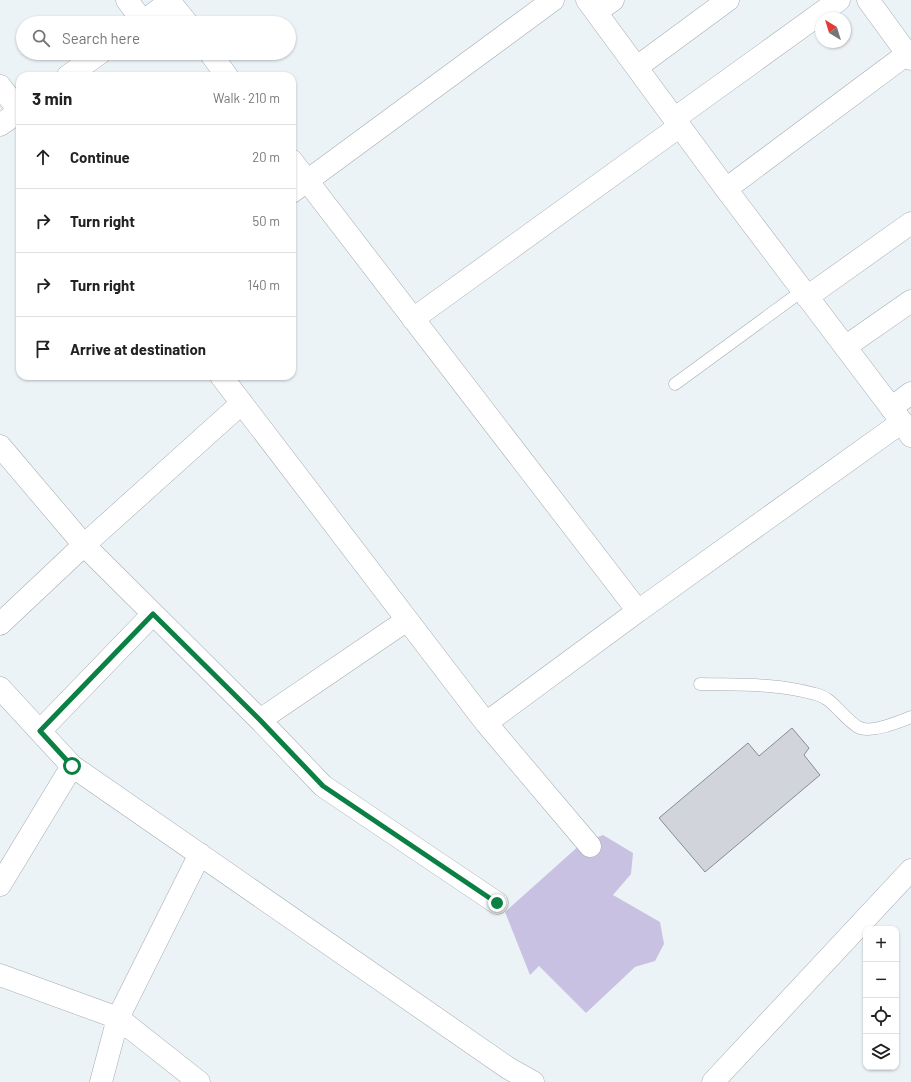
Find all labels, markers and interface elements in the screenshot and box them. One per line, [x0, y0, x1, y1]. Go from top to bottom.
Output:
north arrow [815, 12, 851, 48]
search box [16, 16, 296, 60]
icon: search [30, 27, 52, 49]
text: Search here [62, 29, 140, 47]
text: 3 min [32, 88, 72, 108]
text: Walk · 210 m [213, 90, 280, 106]
icon: ahead [32, 146, 54, 168]
text: Continue [70, 148, 130, 166]
text: 20 m [252, 149, 280, 165]
icon: right [32, 210, 54, 232]
text: Turn right [70, 212, 135, 230]
text: 50 m [253, 213, 280, 229]
icon: right [32, 274, 54, 296]
text: Turn right [70, 276, 135, 294]
text: 140 m [248, 277, 280, 293]
icon: arrive [32, 338, 54, 360]
text: Arrive at destination [70, 340, 206, 358]
route start [63, 757, 81, 775]
route end [488, 894, 506, 912]
map controls [863, 926, 899, 1070]
button: + [863, 926, 899, 962]
button: − [863, 962, 899, 998]
button: locate [863, 998, 899, 1034]
button: layers [863, 1034, 899, 1070]

